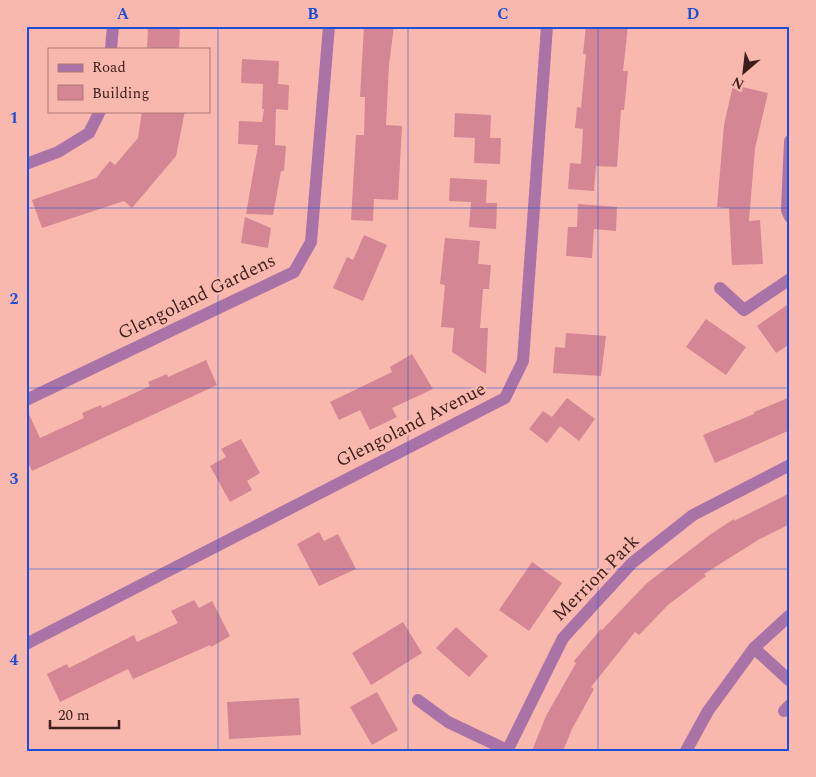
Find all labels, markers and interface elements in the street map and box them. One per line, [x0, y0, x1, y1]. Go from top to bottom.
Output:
text: A [117, 2, 130, 26]
text: B [307, 2, 319, 26]
text: C [497, 2, 509, 26]
text: D [687, 2, 700, 26]
legend [48, 48, 210, 112]
north arrow [718, 48, 768, 98]
text: Road [92, 56, 126, 79]
text: N [728, 71, 748, 95]
text: Building [92, 82, 149, 105]
text: 1 [10, 106, 18, 130]
street label: Glengoland Gardens [113, 246, 281, 348]
text: 2 [10, 287, 19, 311]
street label: Glengoland Avenue [331, 375, 491, 475]
text: 3 [10, 467, 19, 491]
street label: Merrion Park [546, 527, 647, 628]
text: 4 [10, 648, 19, 672]
scale bar [50, 697, 119, 729]
text: 20 m [58, 704, 90, 727]

